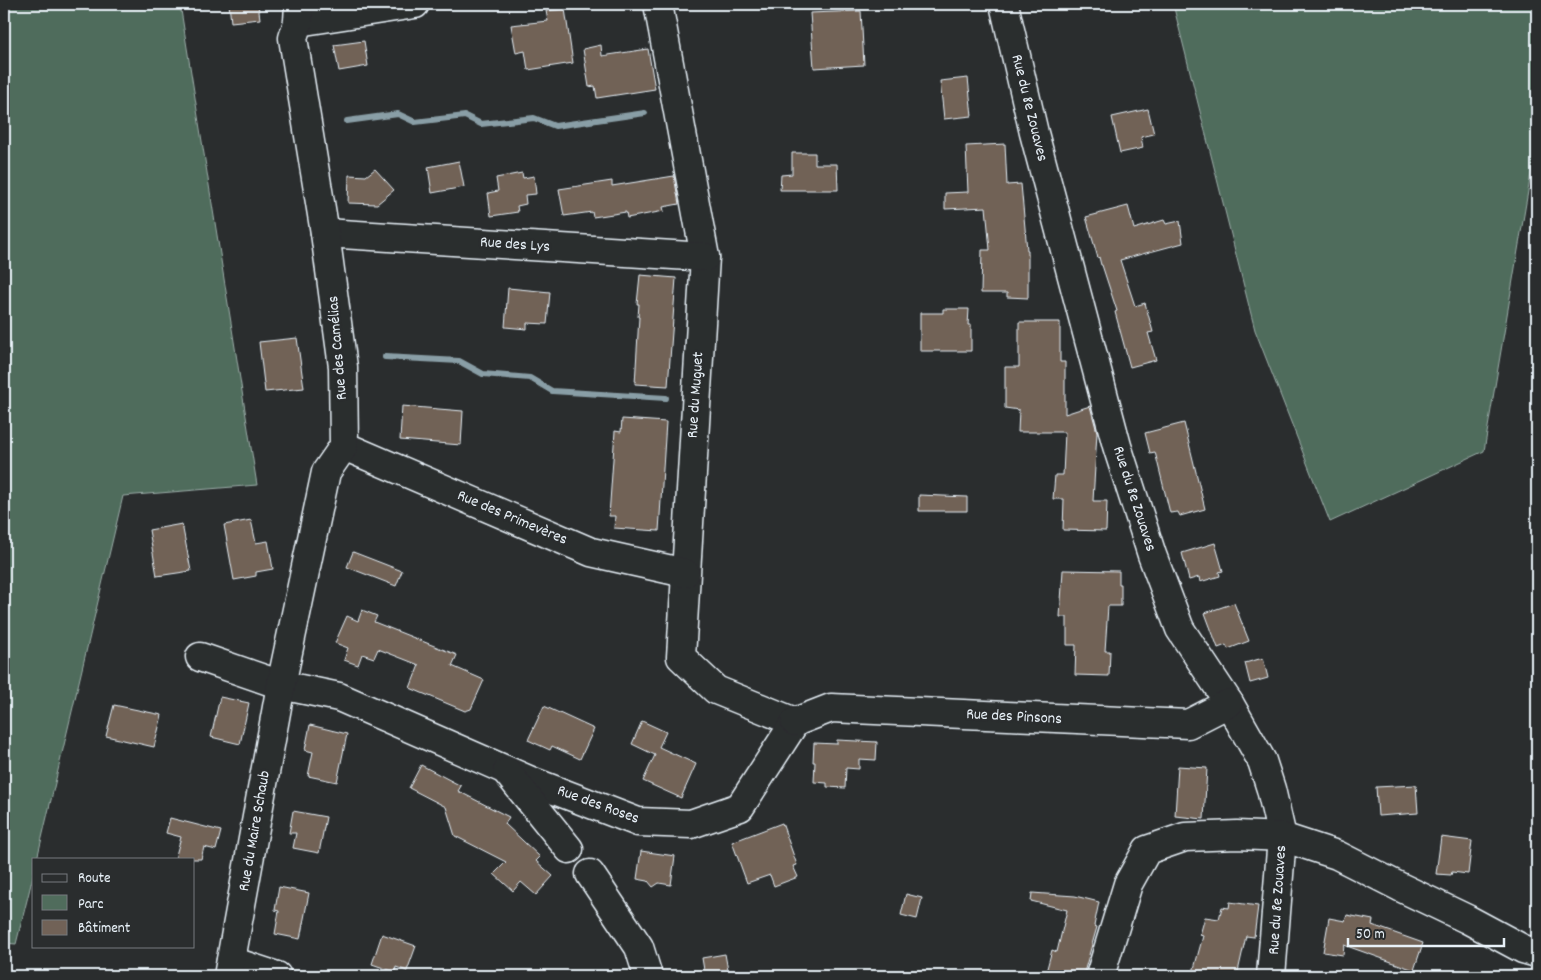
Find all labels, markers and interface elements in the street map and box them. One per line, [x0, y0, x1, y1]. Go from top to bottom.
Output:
street label: Rue du 8e Zouaves [1005, 52, 1053, 164]
street label: Rue des Lys [479, 231, 551, 259]
street label: Rue des Camélias [322, 295, 354, 401]
street label: Rue du Muguet [682, 351, 710, 439]
street label: Rue du 8e Zouaves [1106, 443, 1162, 555]
street label: Rue des Primevères [453, 484, 571, 552]
street label: Rue des Pinsons [966, 703, 1063, 731]
street label: Rue du Maire Schaub [233, 769, 277, 893]
street label: Rue des Roses [554, 780, 642, 831]
street label: Rue du 8e Zouaves [1263, 844, 1293, 955]
legend [32, 858, 195, 948]
text: Route [78, 868, 111, 890]
text: Parc [78, 894, 103, 916]
scale bar [1348, 915, 1505, 947]
text: Bâtiment [78, 918, 131, 940]
text: 50 m [1356, 924, 1385, 946]

